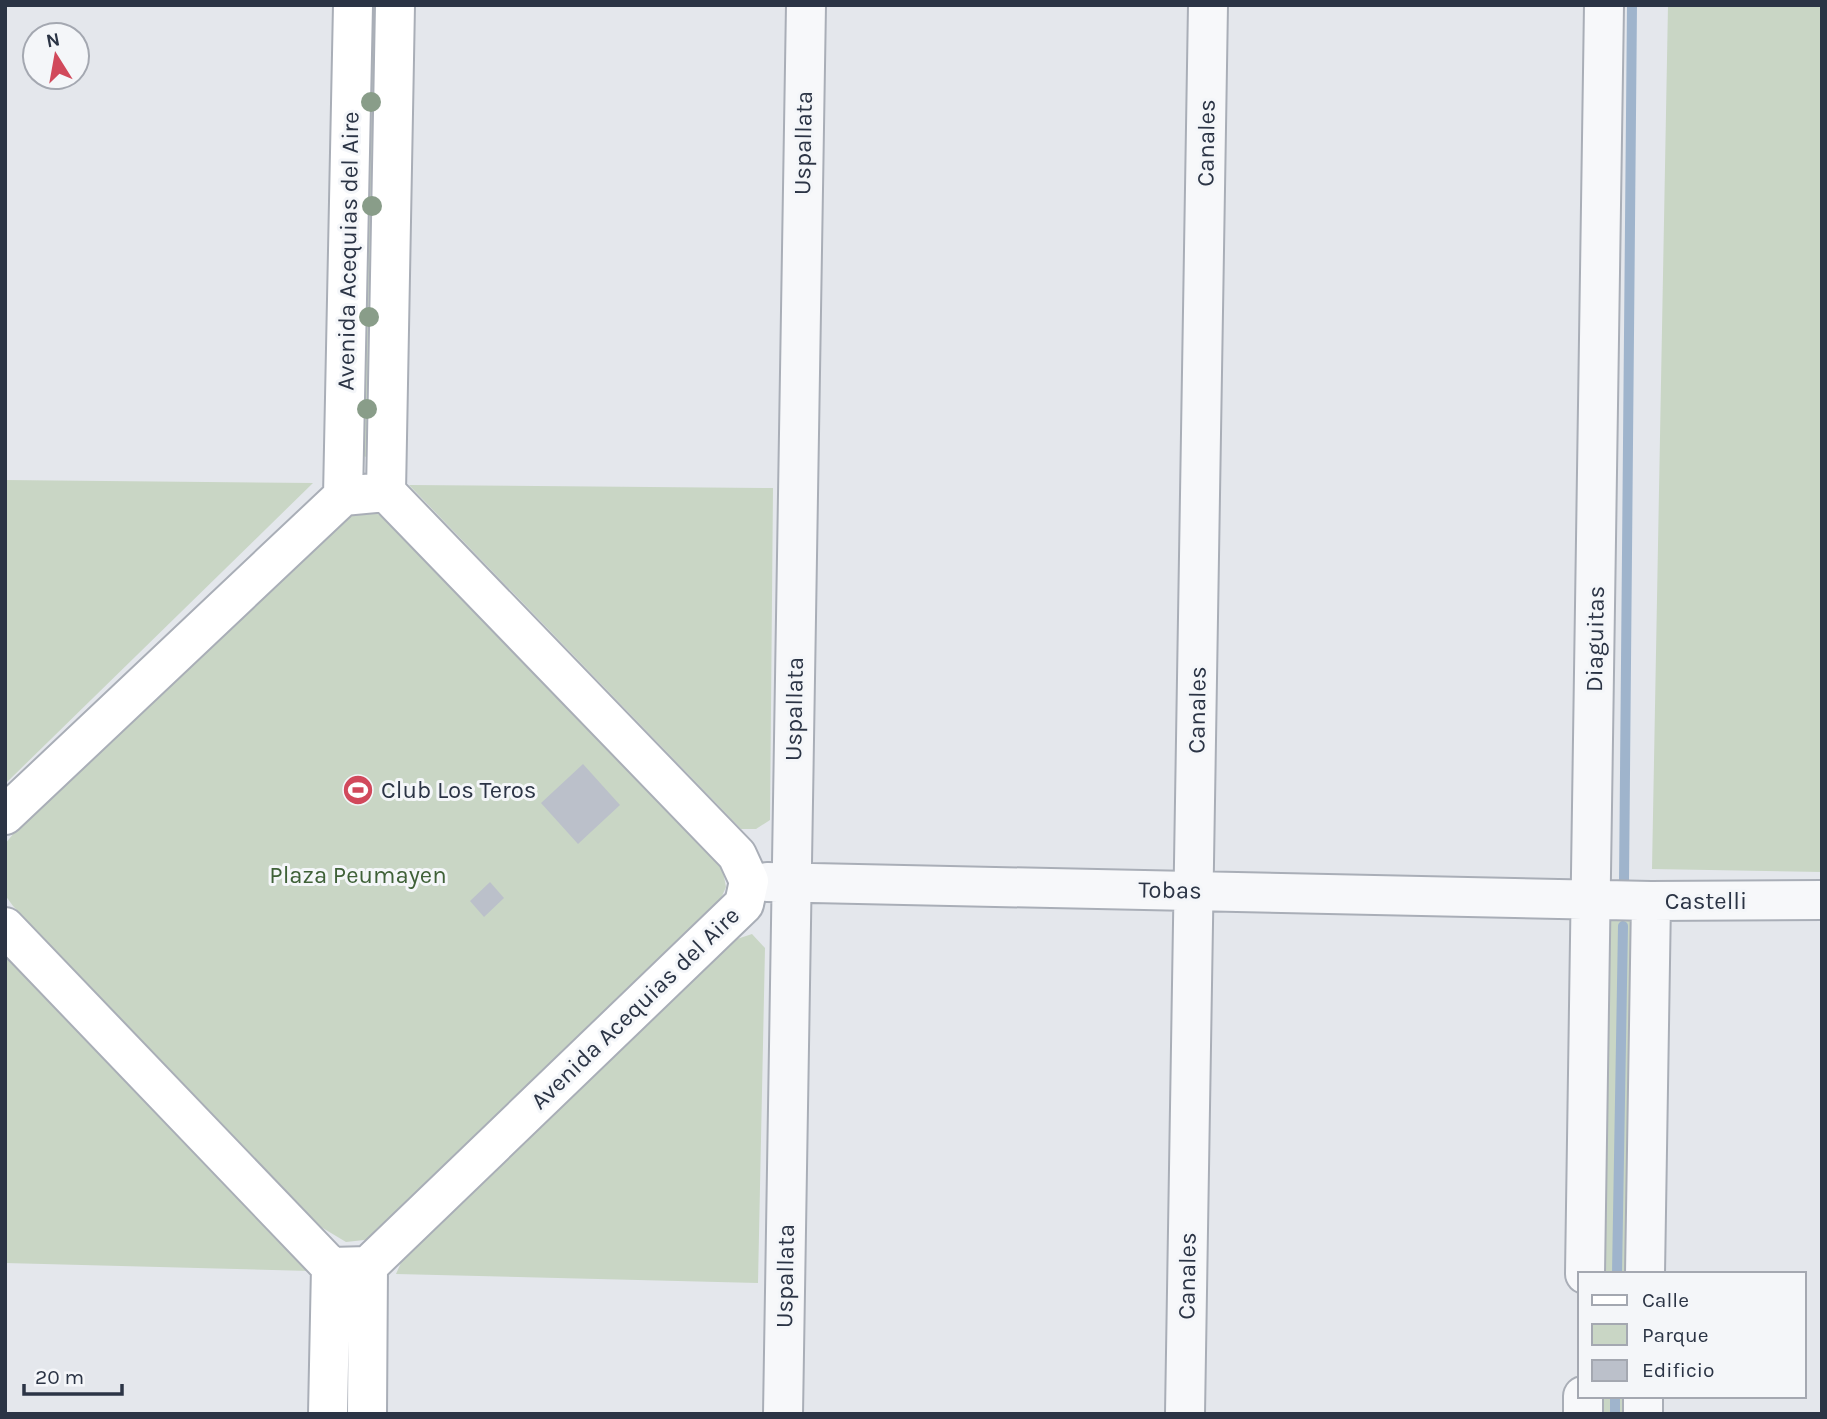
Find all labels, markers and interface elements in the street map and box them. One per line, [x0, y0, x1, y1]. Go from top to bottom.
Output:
north arrow [21, 21, 91, 91]
text: N [44, 28, 62, 52]
street label: Uspallata [788, 91, 818, 195]
street label: Canales [1191, 99, 1221, 187]
street label: Avenida Acequias del Aire [332, 111, 364, 391]
street label: Diaguitas [1580, 586, 1610, 692]
street label: Uspallata [779, 657, 809, 761]
street label: Canales [1182, 666, 1212, 754]
sports icon: Club Los Teros [341, 773, 375, 807]
place label: Club Los Teros [381, 776, 536, 804]
park label: Plaza Peumayen [269, 861, 447, 889]
street label: Tobas [1138, 875, 1202, 905]
street label: Castelli [1665, 887, 1747, 915]
street label: Avenida Acequias del Aire [525, 901, 745, 1115]
street label: Uspallata [770, 1224, 800, 1328]
street label: Canales [1172, 1232, 1202, 1320]
legend [1578, 1272, 1806, 1398]
text: Calle [1642, 1288, 1689, 1312]
text: Parque [1642, 1323, 1709, 1347]
scale bar [24, 1352, 122, 1396]
text: Edificio [1642, 1358, 1715, 1382]
text: 20 m [35, 1365, 84, 1389]

